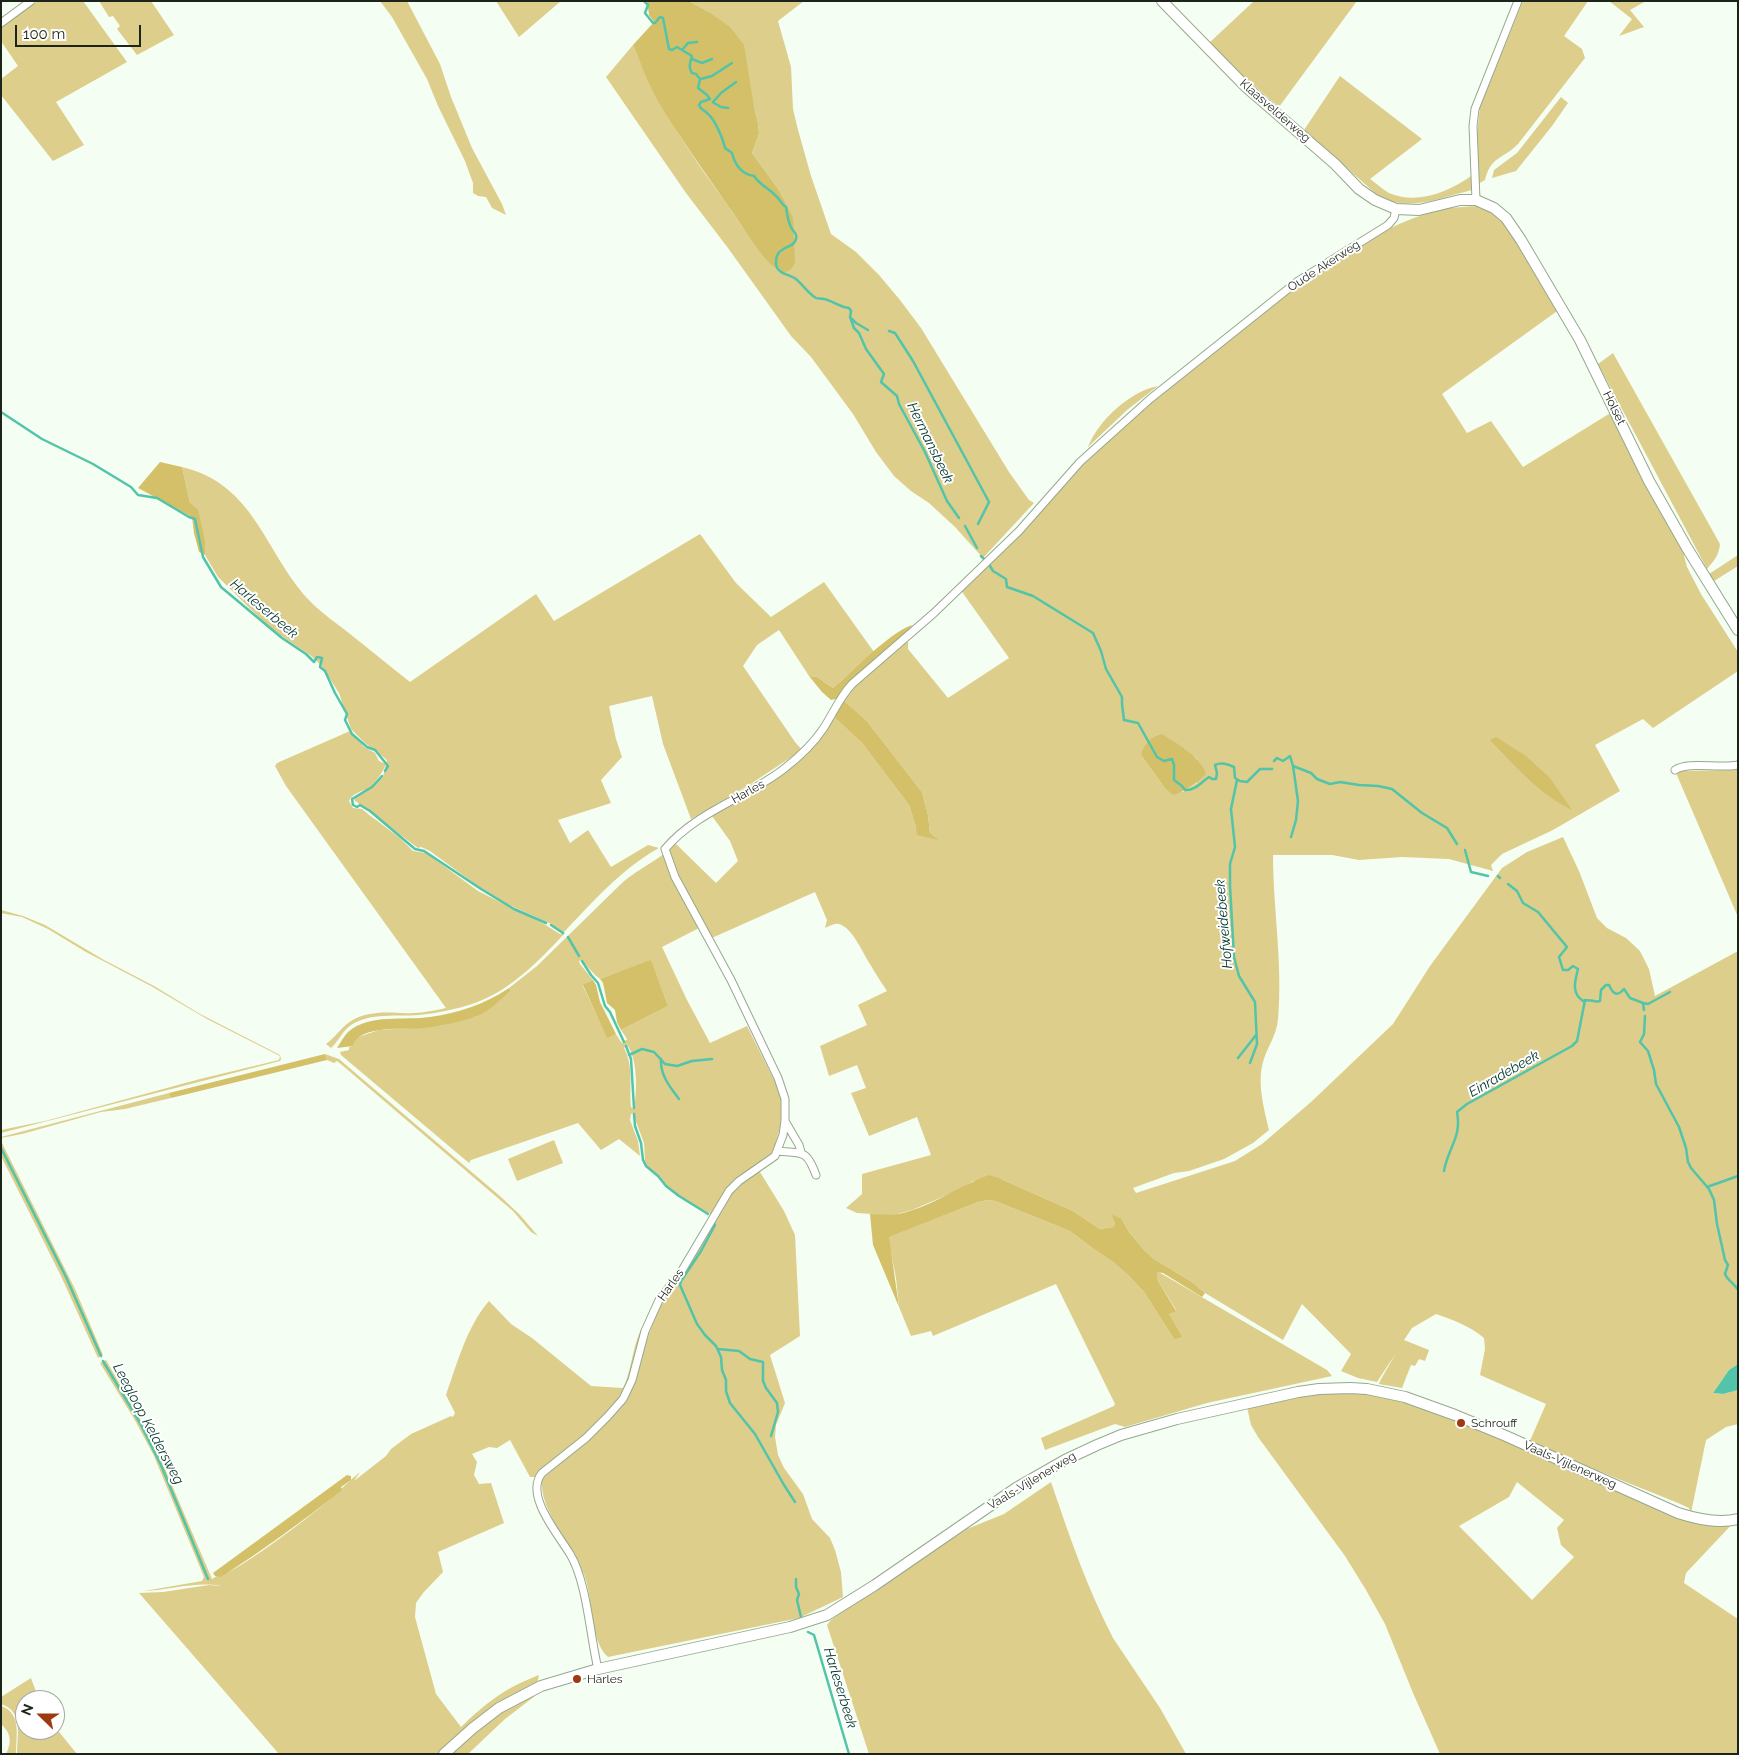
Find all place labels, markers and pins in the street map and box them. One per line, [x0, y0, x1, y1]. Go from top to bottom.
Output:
place label: Schrouff [1471, 1416, 1517, 1430]
marker: Schrouff [1455, 1417, 1467, 1429]
place label: Harles [587, 1672, 623, 1686]
marker: Harles [571, 1673, 583, 1685]

